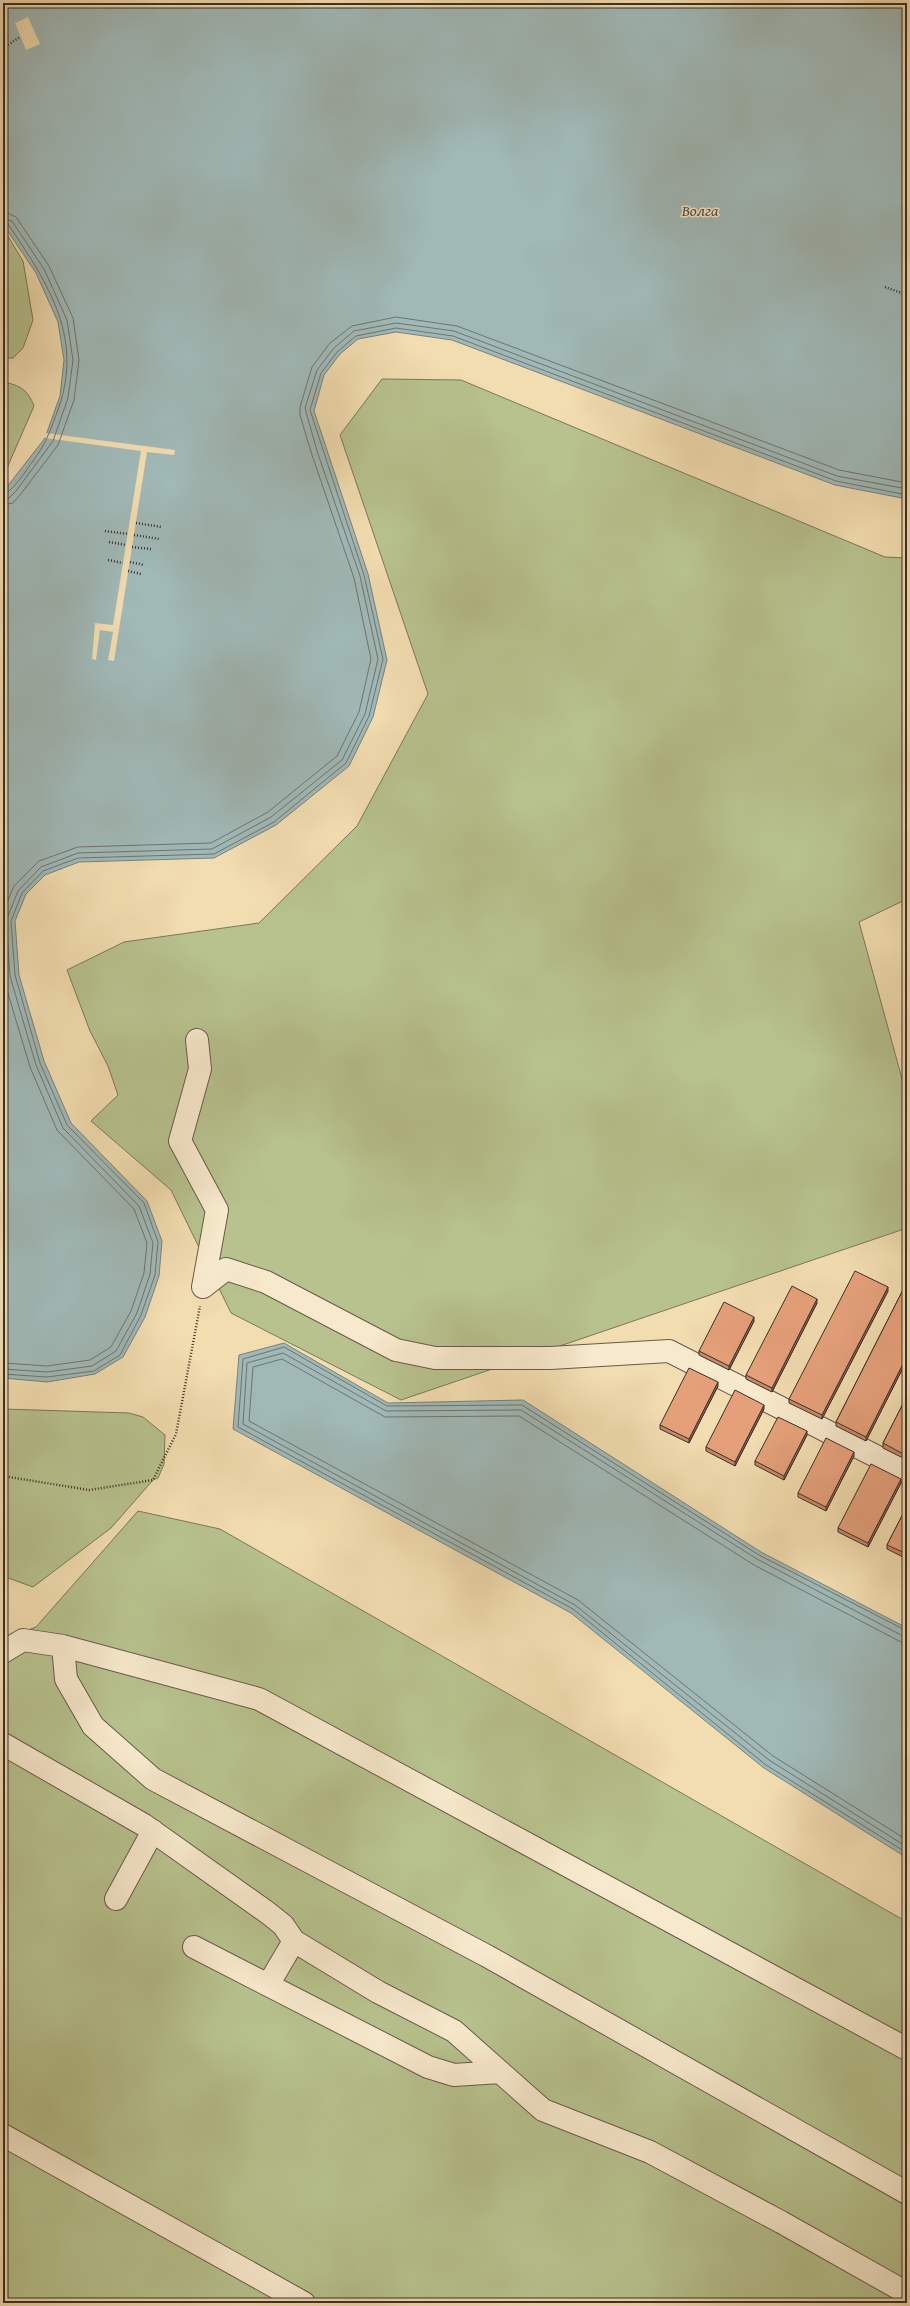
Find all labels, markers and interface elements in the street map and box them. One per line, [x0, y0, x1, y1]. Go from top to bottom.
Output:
water label: Волга [681, 198, 719, 222]

